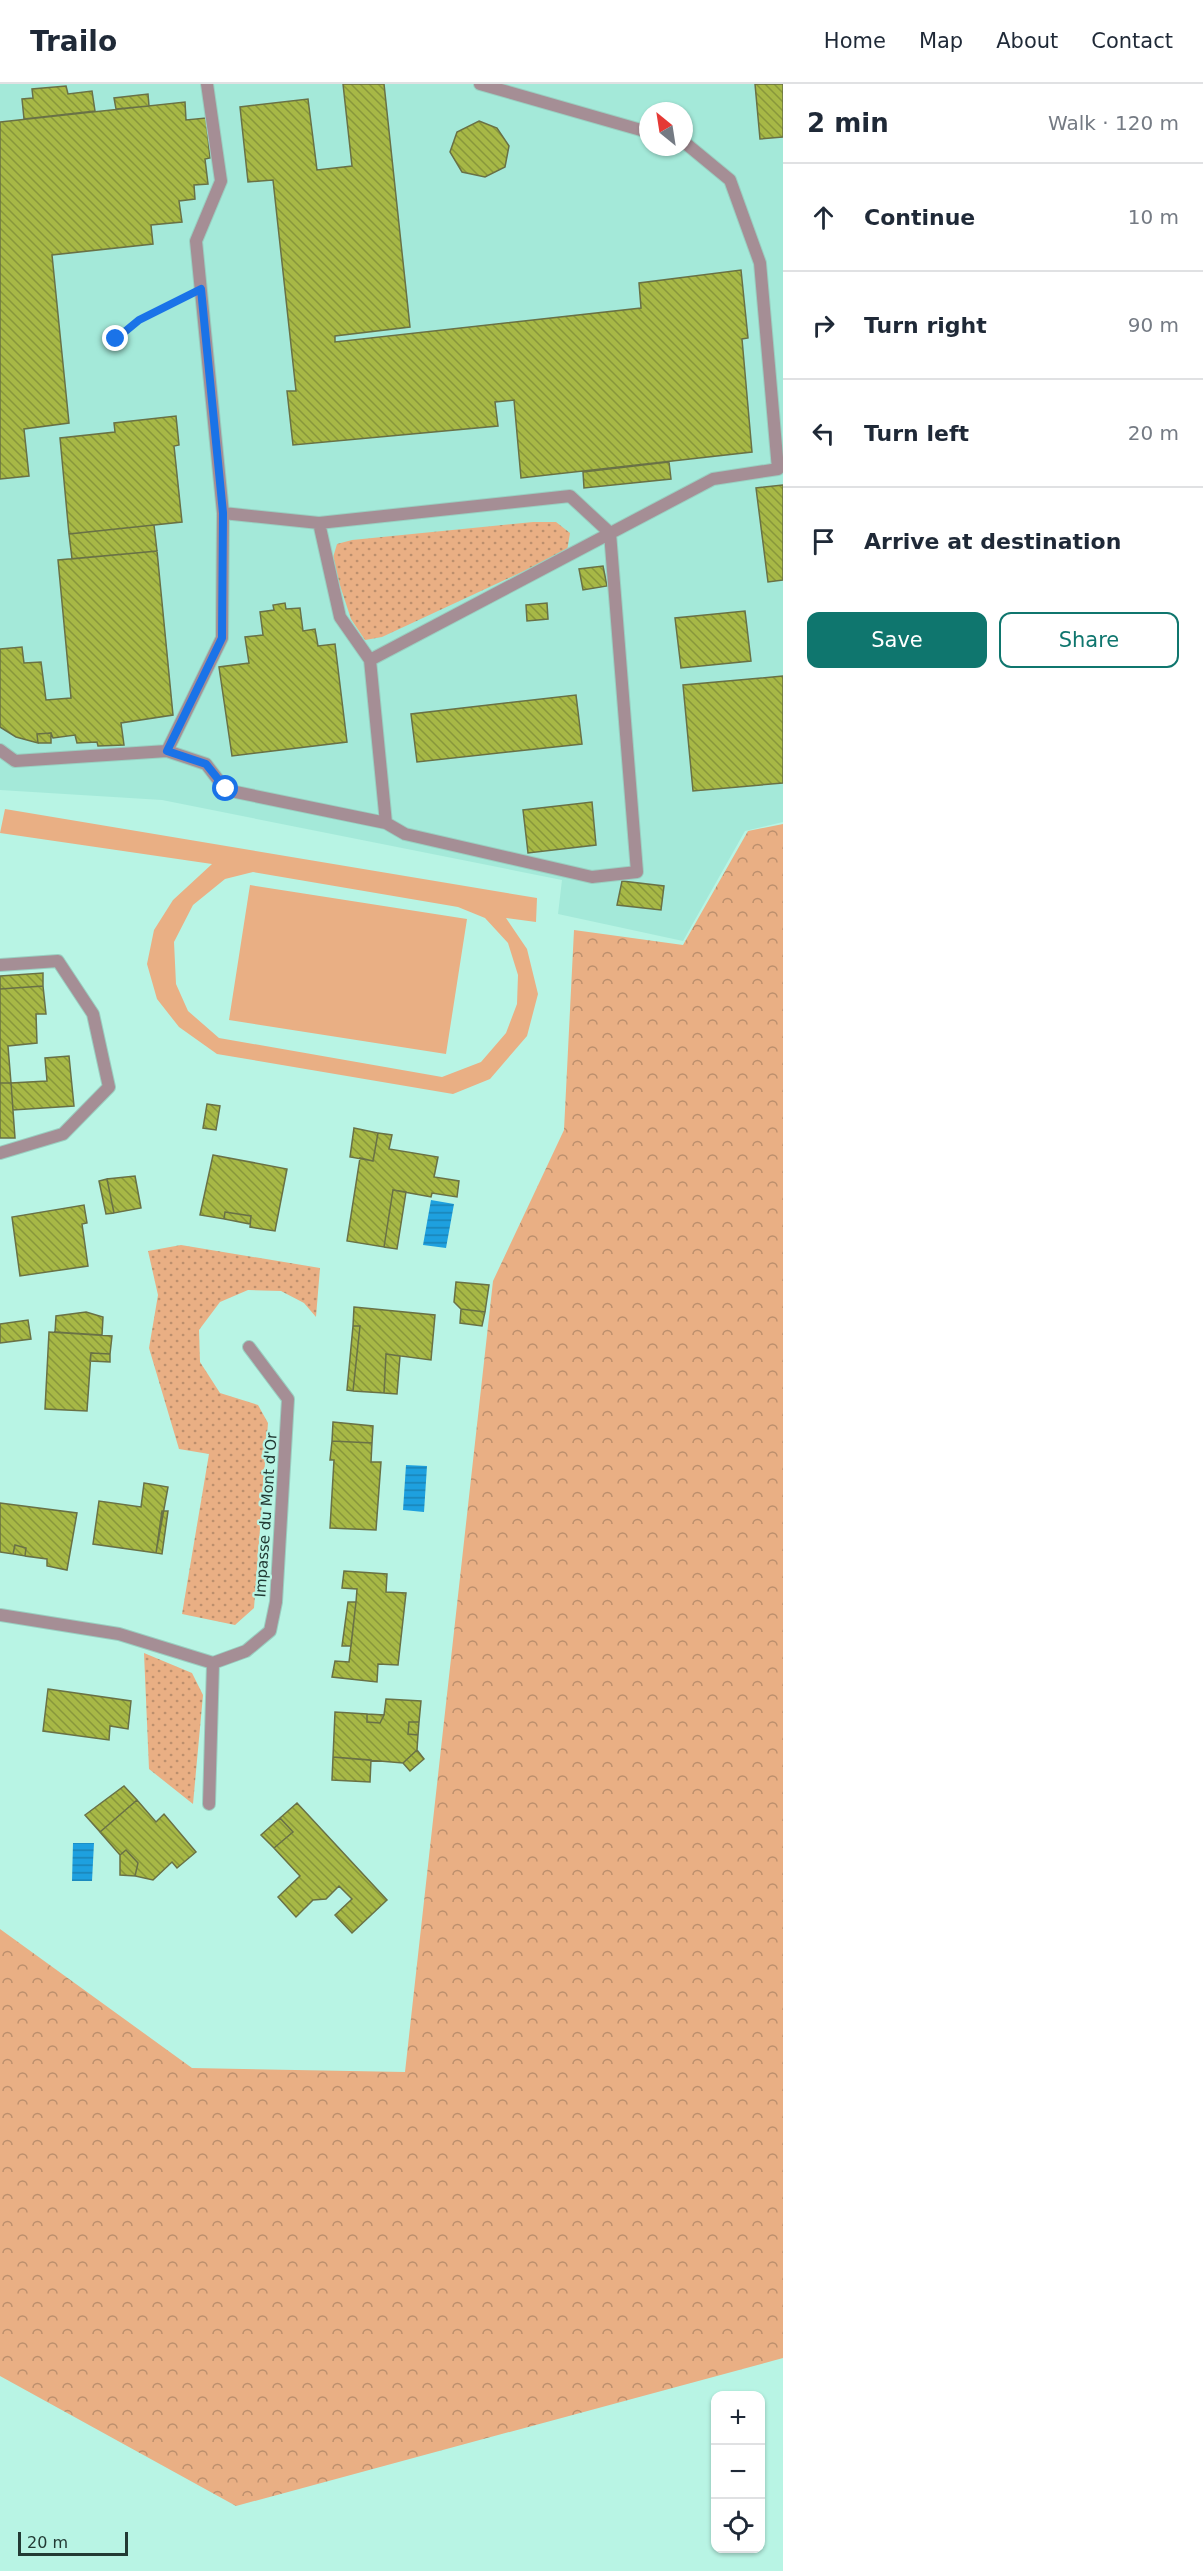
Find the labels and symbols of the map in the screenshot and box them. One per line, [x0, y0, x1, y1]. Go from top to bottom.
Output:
north arrow [639, 102, 693, 156]
route end [102, 325, 128, 351]
route start [212, 775, 238, 801]
street label: Impasse du Mont d'Or [251, 1431, 281, 1598]
scale bar [18, 2529, 128, 2556]

